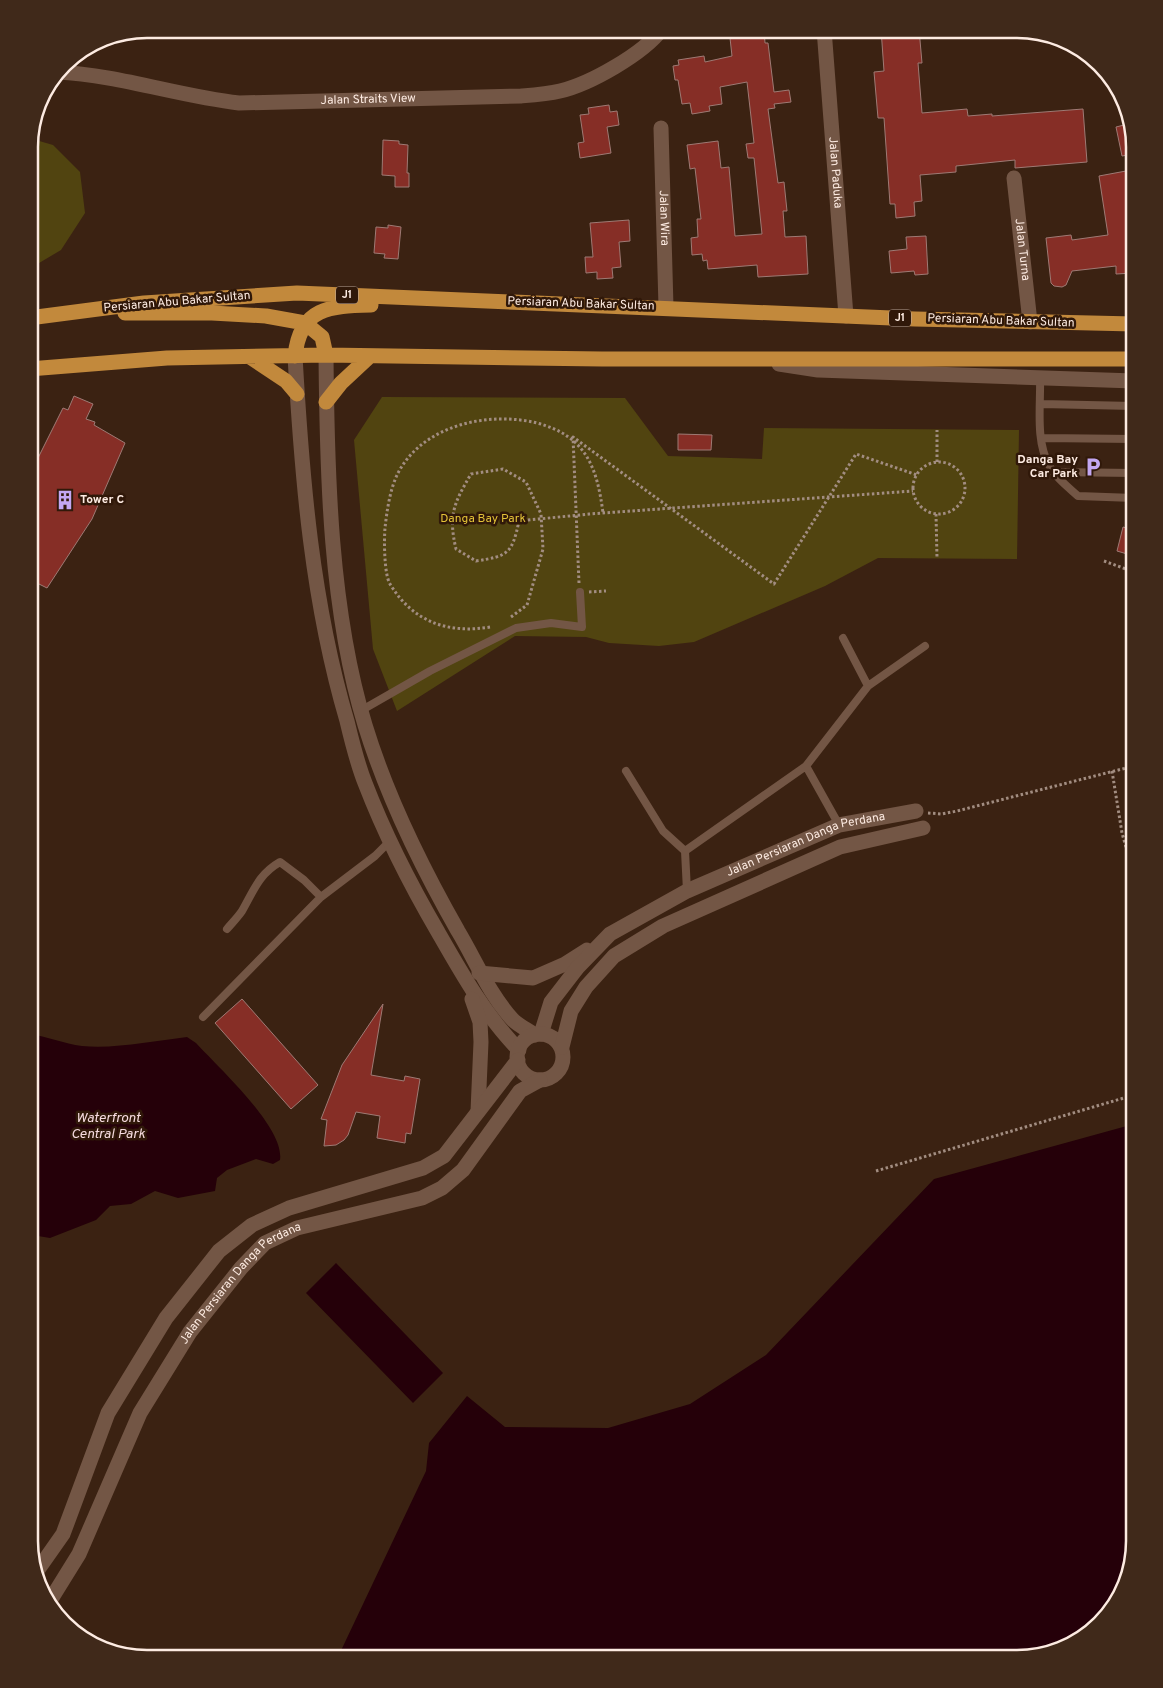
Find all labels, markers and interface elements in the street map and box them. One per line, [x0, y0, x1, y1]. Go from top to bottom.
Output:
street label: Jalan Straits View [320, 91, 416, 109]
street label: Jalan Paduka [824, 136, 846, 209]
street label: Jalan Wira [655, 190, 672, 246]
street label: Jalan Turna [1011, 218, 1033, 282]
road number: J1 [336, 286, 358, 304]
street label: Persiaran Abu Bakar Sultan [103, 288, 251, 316]
street label: Persiaran Abu Bakar Sultan [507, 293, 655, 315]
road number: J1 [889, 310, 911, 326]
street label: Persiaran Abu Bakar Sultan [927, 310, 1075, 332]
place label: Danga Bay Car Park [1017, 452, 1078, 482]
parking icon: Danga Bay Car Park [1082, 456, 1104, 478]
building icon: Tower C [54, 489, 76, 511]
place label: Tower C [80, 492, 125, 508]
park label: Danga Bay Park [440, 511, 526, 527]
street label: Jalan Persiaran Danga Perdana [724, 809, 886, 881]
water label: Waterfront Central Park [71, 1110, 146, 1143]
street label: Jalan Persiaran Danga Perdana [176, 1219, 303, 1347]

